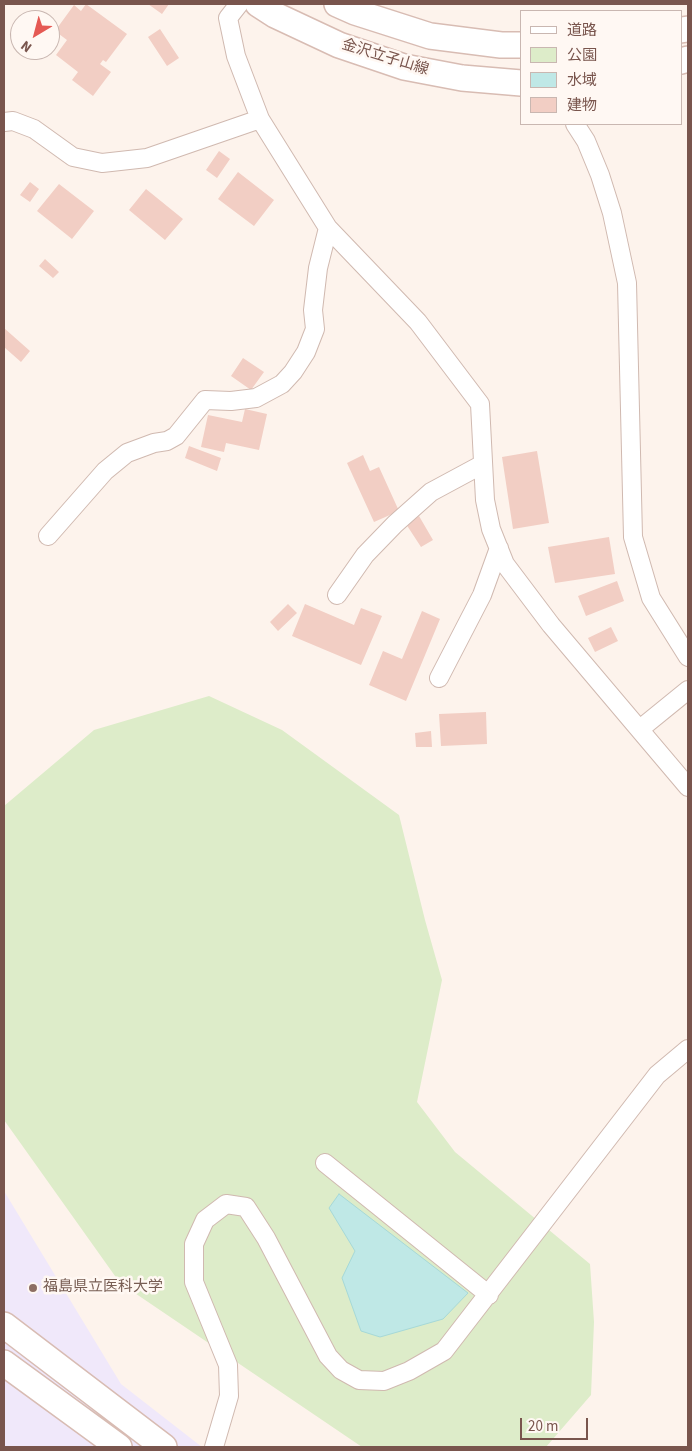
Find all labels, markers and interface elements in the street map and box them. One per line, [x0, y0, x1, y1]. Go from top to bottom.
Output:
north arrow [10, 10, 60, 60]
legend [520, 10, 682, 125]
text: 道路 [567, 20, 597, 41]
text: N [17, 35, 36, 57]
street label: 金沢立子山線 [339, 36, 431, 80]
text: 公園 [567, 45, 597, 66]
text: 水域 [567, 70, 597, 91]
text: 建物 [567, 95, 597, 116]
place label: 福島県立医科大学 [43, 1279, 163, 1297]
marker: 福島県立医科大学 [27, 1282, 39, 1294]
scale bar [522, 1408, 590, 1440]
text: 20 m [528, 1416, 558, 1437]

